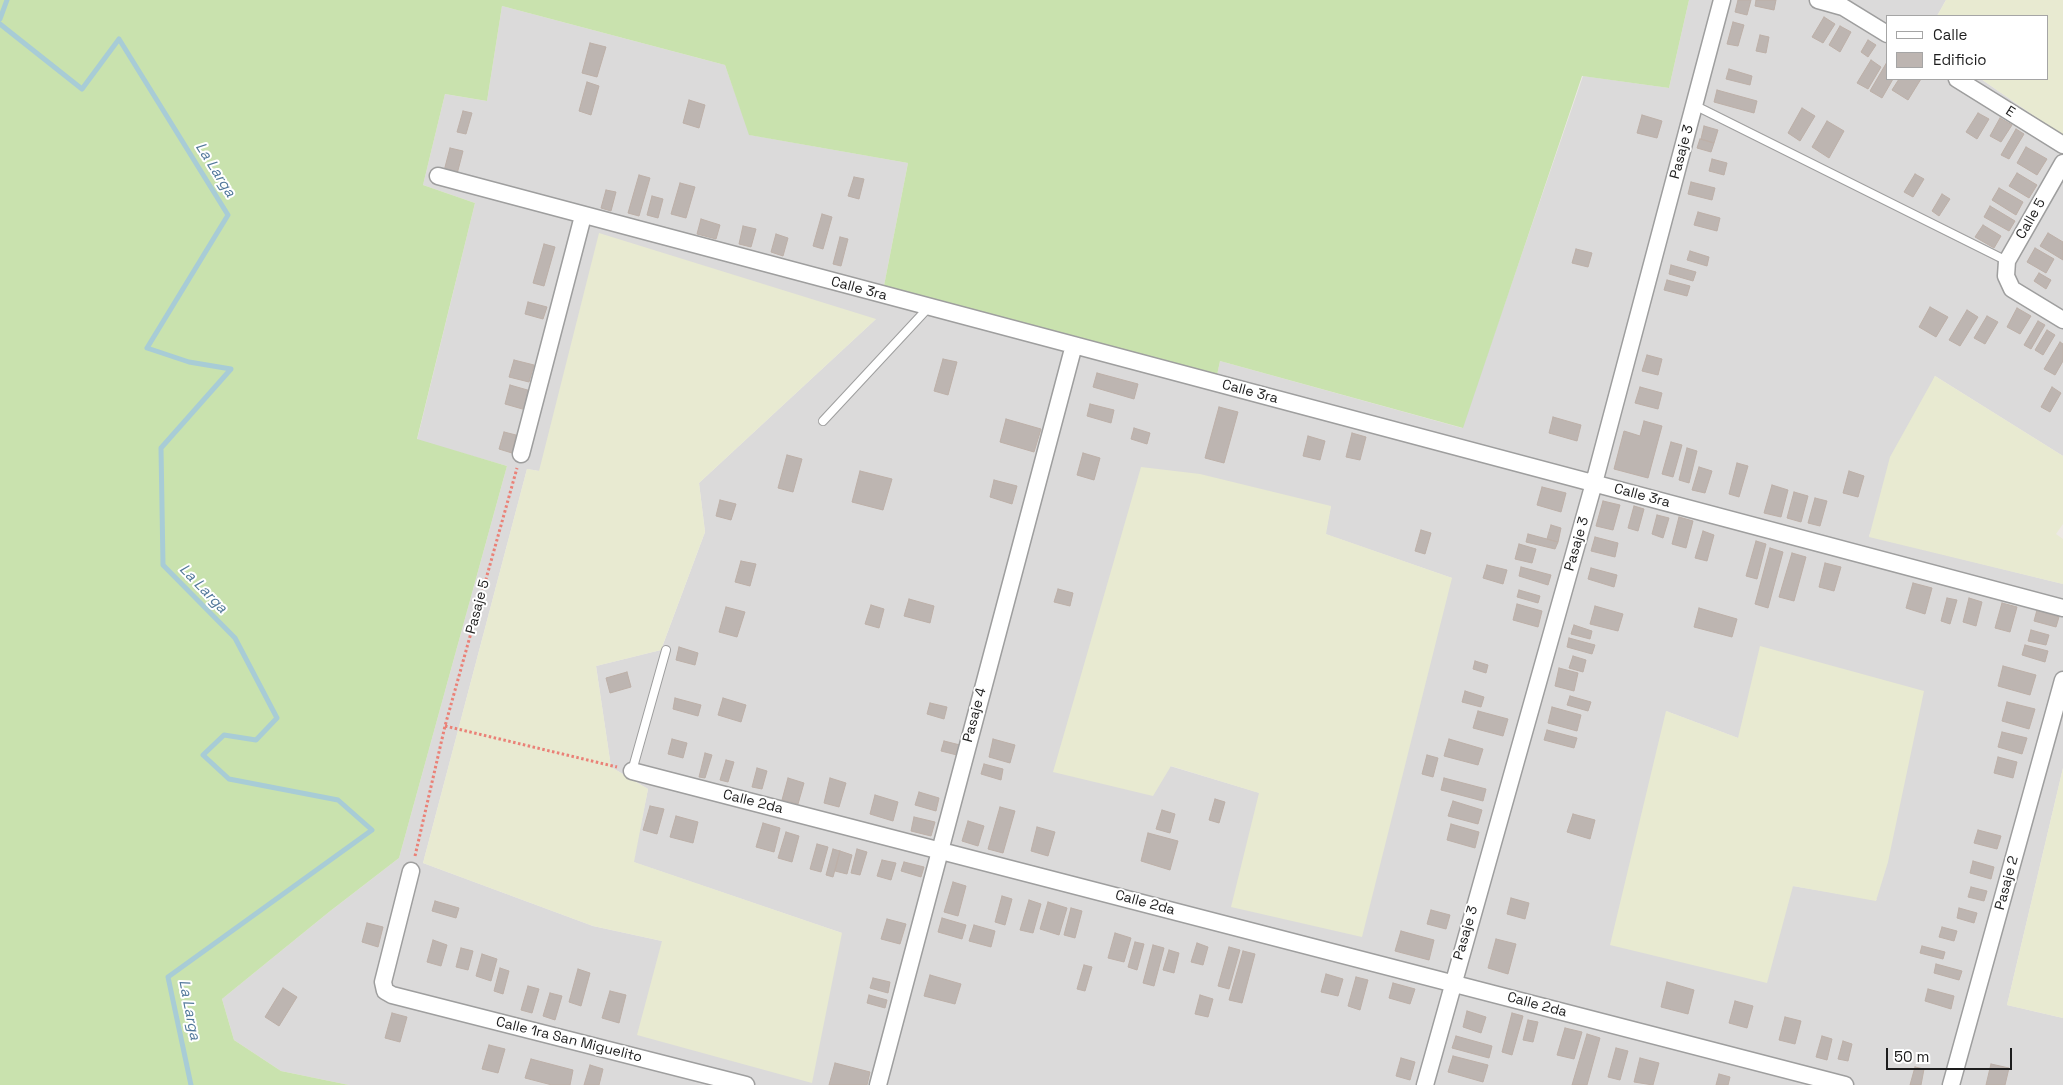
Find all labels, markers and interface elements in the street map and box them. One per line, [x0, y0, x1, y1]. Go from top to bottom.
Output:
legend [1886, 15, 2048, 80]
text: Calle [1933, 25, 1968, 44]
text: Edificio [1933, 50, 1987, 69]
street label: E [2002, 103, 2018, 121]
street label: Pasaje 3 [1667, 123, 1697, 181]
water label: La Larga [191, 139, 239, 201]
street label: Calle 5 [2013, 196, 2049, 242]
street label: Calle 3ra [829, 273, 889, 305]
street label: Calle 3ra [1220, 376, 1280, 408]
street label: Calle 3ra [1612, 480, 1672, 512]
street label: Pasaje 3 [1561, 515, 1593, 573]
water label: La Larga [175, 561, 231, 617]
street label: Pasaje 5 [463, 578, 493, 636]
street label: Pasaje 4 [960, 686, 990, 744]
street label: Calle 2da [721, 786, 785, 818]
street label: Pasaje 2 [1992, 854, 2022, 912]
street label: Calle 2da [1113, 887, 1177, 919]
street label: Pasaje 3 [1450, 904, 1482, 962]
water label: La Larga [174, 978, 204, 1042]
street label: Calle 2da [1505, 989, 1569, 1021]
street label: Calle 1ra San Miguelito [494, 1014, 644, 1066]
scale bar [1888, 1038, 2014, 1070]
text: 50 m [1894, 1047, 1929, 1066]

